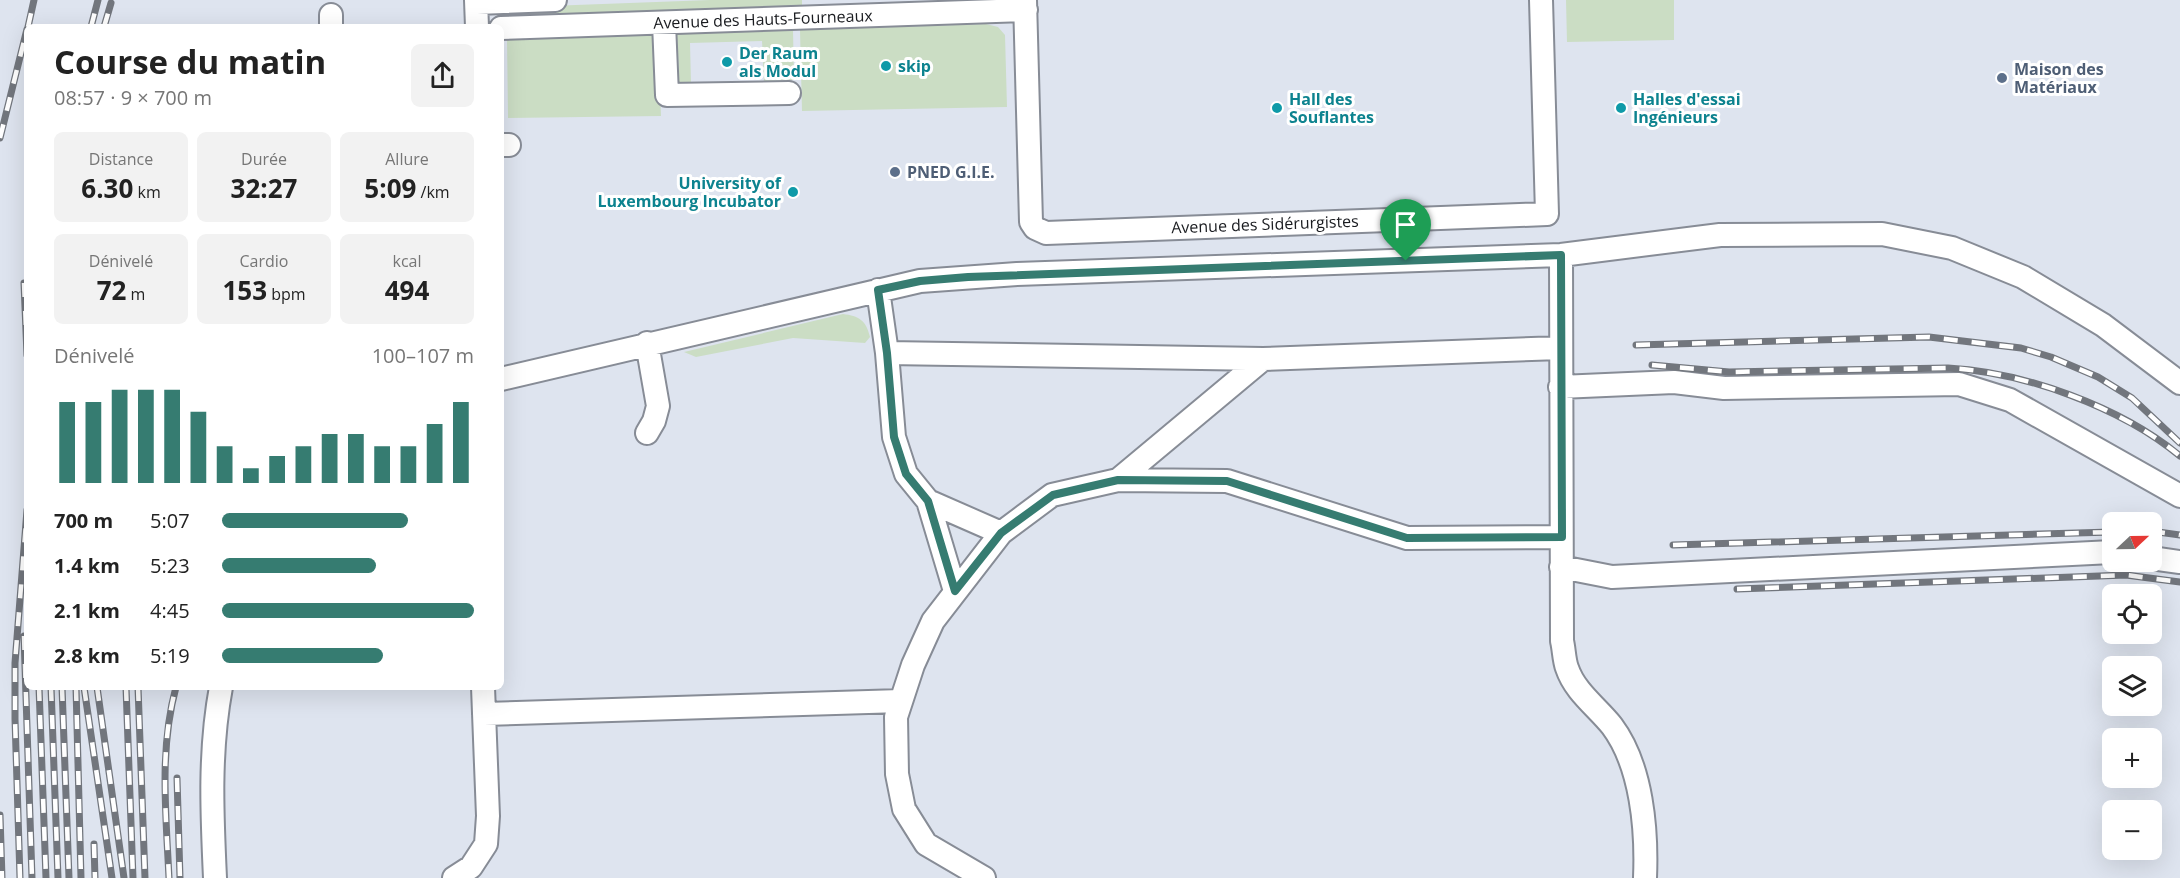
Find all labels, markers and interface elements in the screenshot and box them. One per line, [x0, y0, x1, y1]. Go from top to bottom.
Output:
street label: Avenue des Hauts-Fourneaux [653, 4, 874, 34]
text: Course du matin [54, 39, 326, 84]
place label: Der Raum als Modul [739, 42, 818, 82]
button: share [411, 44, 474, 107]
marker: Der Raum als Modul [720, 55, 734, 69]
place label: skip [898, 55, 931, 77]
place label: Maison des Matériaux [2014, 58, 2104, 98]
marker: skip [879, 59, 893, 73]
marker: Maison des Matériaux [1995, 71, 2009, 85]
text: 08:57 · 9 × 700 m [54, 84, 212, 111]
place label: Hall des Souflantes [1289, 88, 1374, 128]
place label: Halles d'essai Ingénieurs [1633, 88, 1741, 128]
marker: Hall des Souflantes [1270, 101, 1284, 115]
marker: Halles d'essai Ingénieurs [1614, 101, 1628, 115]
text: Distance [89, 148, 153, 170]
text: Durée [241, 148, 287, 170]
text: Allure [385, 148, 429, 170]
place label: PNED G.I.E. [907, 161, 995, 183]
marker: PNED G.I.E. [888, 165, 902, 179]
text: 6.30 [81, 170, 133, 206]
text: 32:27 [231, 170, 297, 206]
text: 5:09 [364, 170, 416, 206]
place label: University of Luxembourg Incubator [598, 172, 782, 212]
text: km [133, 181, 161, 203]
text: /km [416, 181, 450, 203]
marker: University of Luxembourg Incubator [786, 185, 800, 199]
pin [1380, 199, 1431, 261]
icon: arrive [1389, 208, 1422, 241]
street label: Avenue des Sidérurgistes [1171, 210, 1359, 238]
text: Dénivelé [89, 250, 153, 272]
text: Cardio [240, 250, 288, 272]
text: kcal [393, 250, 422, 272]
text: 72 [97, 272, 126, 308]
text: 153 [222, 272, 267, 308]
text: 494 [385, 272, 429, 308]
text: m [126, 283, 145, 305]
text: bpm [267, 283, 306, 305]
text: Dénivelé [54, 342, 135, 369]
text: 100–107 m [372, 342, 474, 369]
text: 700 m [54, 507, 113, 534]
text: 5:07 [150, 507, 190, 534]
north arrow [2102, 512, 2162, 572]
map controls [2102, 512, 2162, 860]
text: 1.4 km [54, 552, 120, 579]
text: 5:23 [150, 552, 190, 579]
button: locate [2102, 584, 2162, 644]
text: 2.1 km [54, 597, 120, 624]
text: 4:45 [150, 597, 190, 624]
text: 2.8 km [54, 642, 120, 669]
text: 5:19 [150, 642, 190, 669]
button: layers [2102, 656, 2162, 716]
button: + [2102, 728, 2162, 788]
button: − [2102, 800, 2162, 860]

